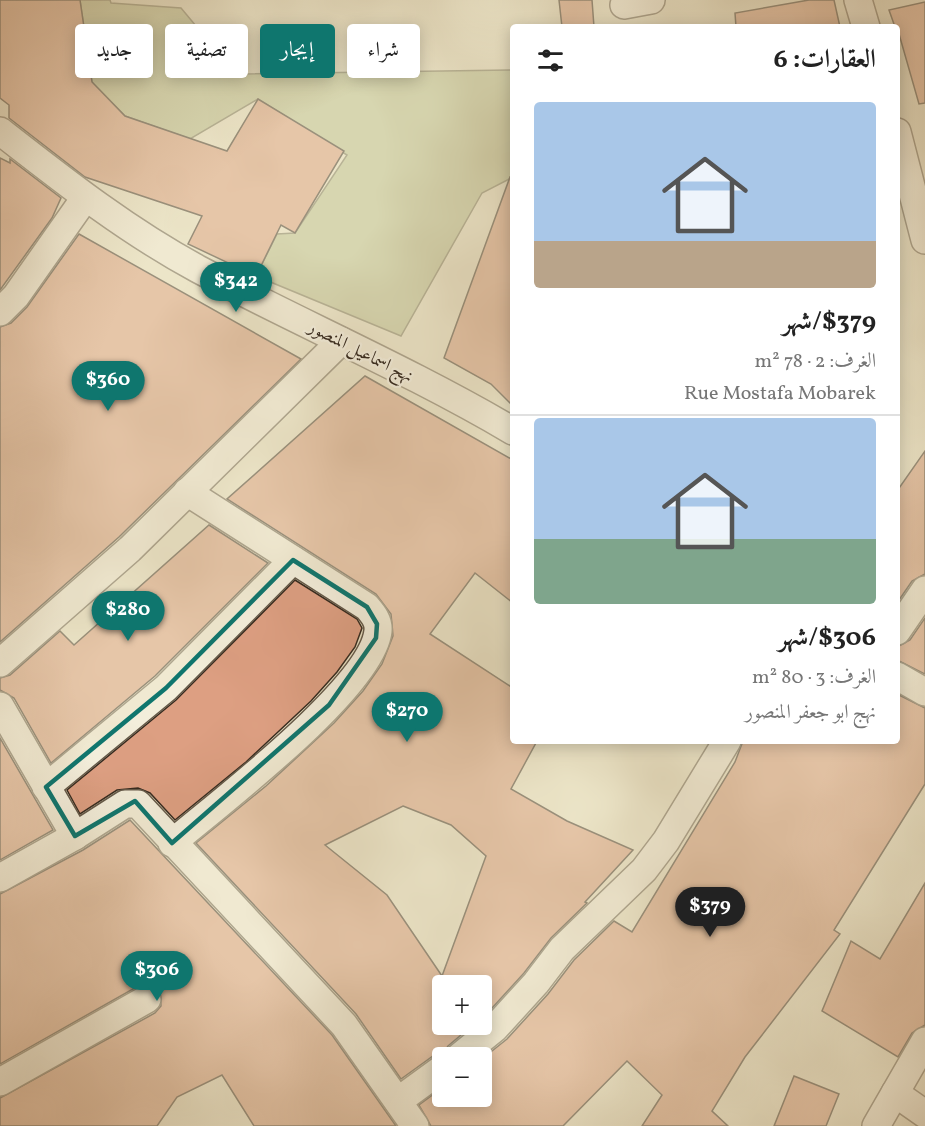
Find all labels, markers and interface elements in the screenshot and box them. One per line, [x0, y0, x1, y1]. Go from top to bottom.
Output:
chip: جديد [75, 24, 153, 78]
chip: تصفية [165, 24, 248, 78]
chip: إيجار [260, 24, 335, 78]
chip: شراء [347, 24, 420, 78]
text: العقارات: 6 [774, 42, 876, 78]
icon: filters [534, 44, 567, 77]
icon: home [651, 141, 759, 249]
pin: $342 [200, 262, 272, 313]
text: $342 [214, 267, 258, 295]
text: $379/شهر [782, 304, 876, 340]
street label: نهج اسماعيل المنصور [301, 314, 417, 391]
text: الغرف: 2 · 78 m² [755, 348, 876, 376]
pin: $360 [72, 361, 144, 412]
text: $360 [86, 366, 130, 394]
text: Rue Mostafa Mobarek [684, 380, 876, 408]
icon: home [651, 457, 759, 565]
pin: $280 [92, 591, 164, 642]
text: $280 [106, 596, 150, 624]
text: $306/شهر [778, 620, 876, 656]
text: الغرف: 3 · 80 m² [752, 664, 876, 692]
pin: $270 [371, 692, 443, 743]
text: $270 [386, 697, 428, 725]
text: نهج ابو جعفر المنصور [745, 699, 876, 727]
pin: $379 [674, 887, 746, 938]
text: $379 [689, 892, 731, 920]
pin: $306 [121, 951, 193, 1002]
text: $306 [135, 956, 179, 984]
map controls [432, 975, 492, 1107]
button: + [432, 975, 492, 1035]
button: − [432, 1047, 492, 1107]

